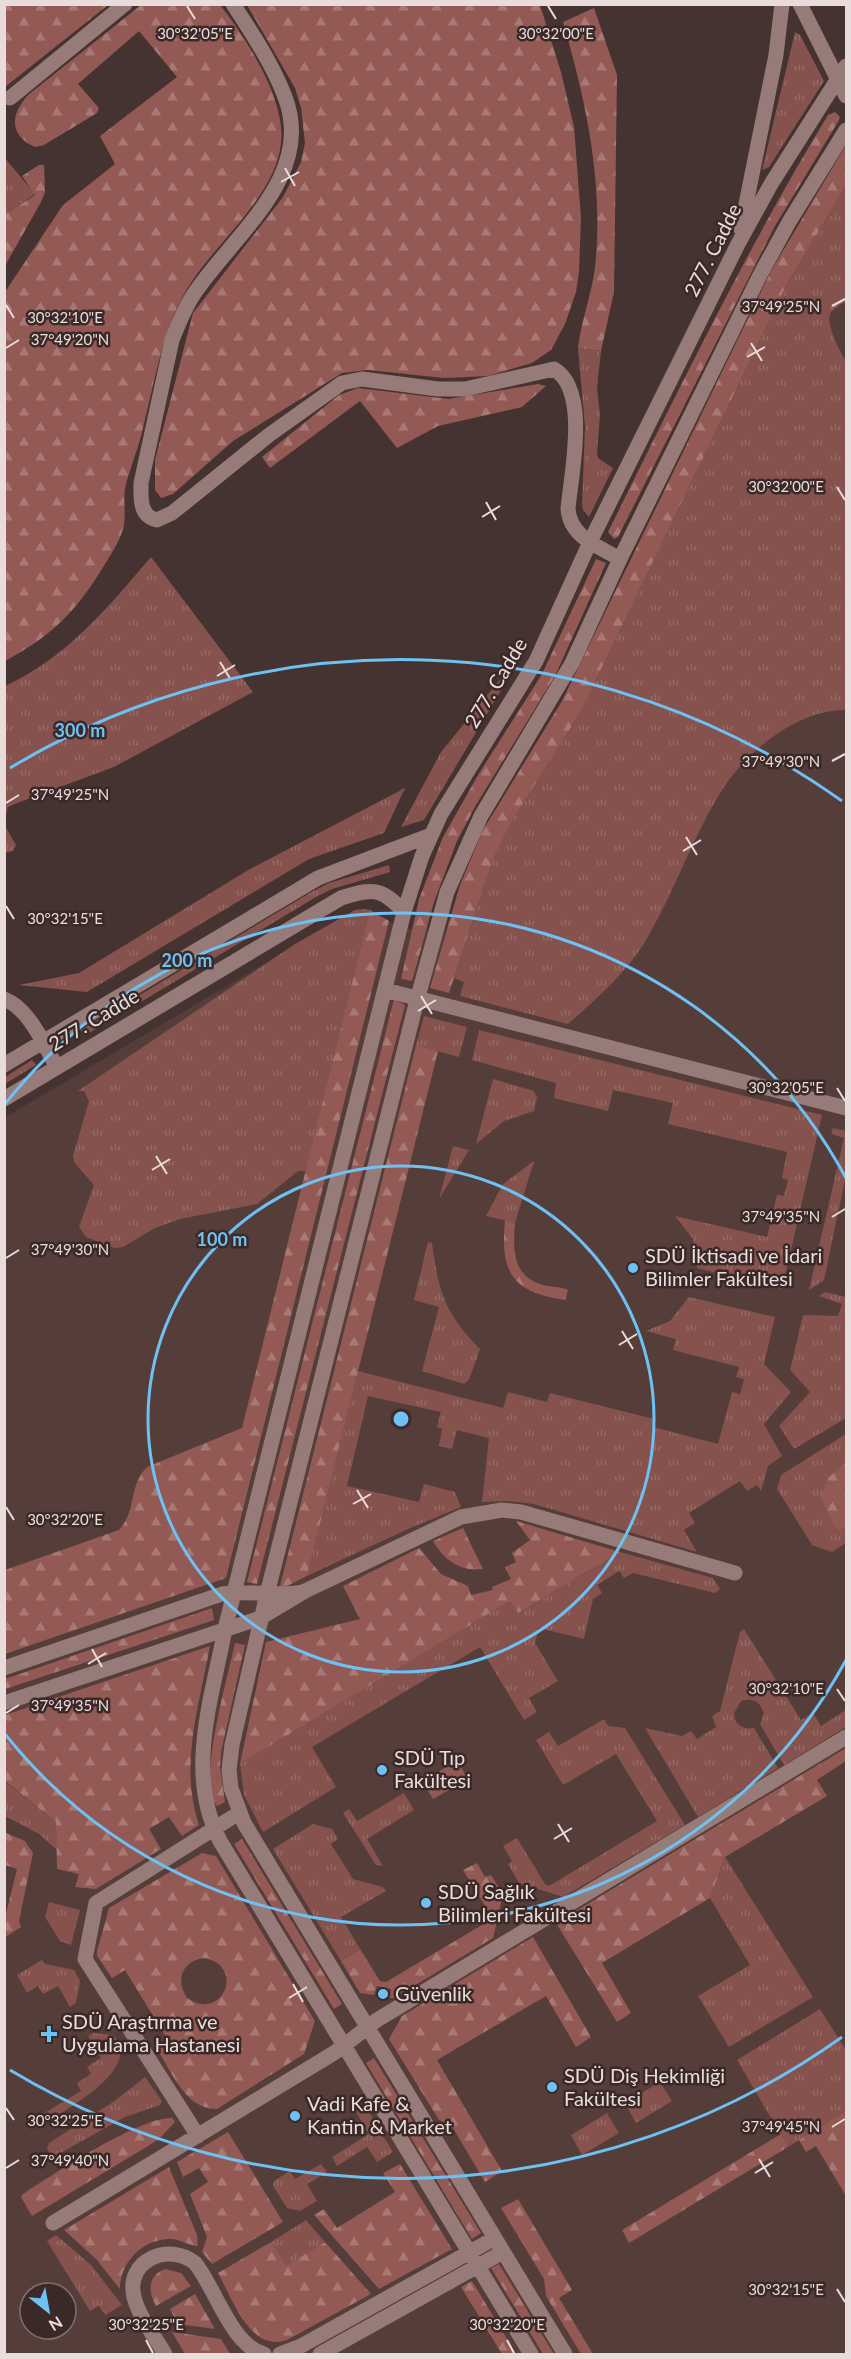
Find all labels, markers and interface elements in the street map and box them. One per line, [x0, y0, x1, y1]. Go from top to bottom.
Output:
text: 30°32'05"E [157, 24, 233, 42]
text: 30°32'00"E [518, 24, 594, 42]
street label: 277. Cadde [679, 199, 746, 300]
text: 37°49'25"N [742, 297, 820, 315]
text: 30°32'10"E [27, 308, 103, 326]
text: 37°49'20"N [31, 330, 109, 348]
text: 30°32'00"E [748, 477, 824, 495]
street label: 277. Cadde [459, 633, 531, 732]
text: 300 m [55, 719, 105, 741]
text: 37°49'30"N [742, 752, 820, 770]
text: 37°49'25"N [31, 785, 109, 803]
text: 30°32'15"E [27, 909, 103, 927]
text: 200 m [162, 949, 212, 971]
street label: 277. Cadde [44, 983, 143, 1055]
text: 30°32'05"E [748, 1078, 824, 1096]
text: 37°49'35"N [742, 1207, 820, 1225]
text: 100 m [197, 1228, 247, 1250]
text: 37°49'30"N [31, 1240, 109, 1258]
place label: SDÜ İktisadi ve İdari Bilimler Fakültesi [645, 1243, 822, 1290]
marker: SDÜ İktisadi ve İdari Bilimler Fakültesi [626, 1261, 640, 1275]
centre of rings [391, 1409, 411, 1429]
text: 30°32'20"E [27, 1510, 103, 1528]
text: 30°32'10"E [748, 1679, 824, 1697]
text: 37°49'35"N [31, 1696, 109, 1714]
place label: SDÜ Tıp Fakültesi [394, 1745, 471, 1792]
marker: SDÜ Tıp Fakültesi [375, 1763, 389, 1777]
place label: SDÜ Sağlık Bilimleri Fakültesi [438, 1879, 591, 1926]
marker: SDÜ Sağlık Bilimleri Fakültesi [419, 1896, 433, 1910]
place label: Güvenlik [395, 1981, 473, 2005]
marker: Güvenlik [376, 1987, 390, 2001]
place label: SDÜ Araştırma ve Uygulama Hastanesi [62, 2009, 240, 2056]
marker: SDÜ Araştırma ve Uygulama Hastanesi [40, 2025, 58, 2043]
place label: SDÜ Diş Hekimliği Fakültesi [564, 2063, 725, 2110]
marker: SDÜ Diş Hekimliği Fakültesi [545, 2080, 559, 2094]
place label: Vadi Kafe & Kantin & Market [307, 2091, 452, 2138]
marker: Vadi Kafe & Kantin & Market [288, 2109, 302, 2123]
text: 30°32'25"E [27, 2111, 103, 2129]
text: 37°49'45"N [742, 2117, 820, 2135]
text: 37°49'40"N [31, 2151, 109, 2169]
text: 30°32'15"E [748, 2280, 824, 2298]
north arrow [18, 2281, 78, 2341]
text: N [46, 2313, 66, 2336]
text: 30°32'25"E [108, 2315, 184, 2333]
text: 30°32'20"E [469, 2315, 545, 2333]

